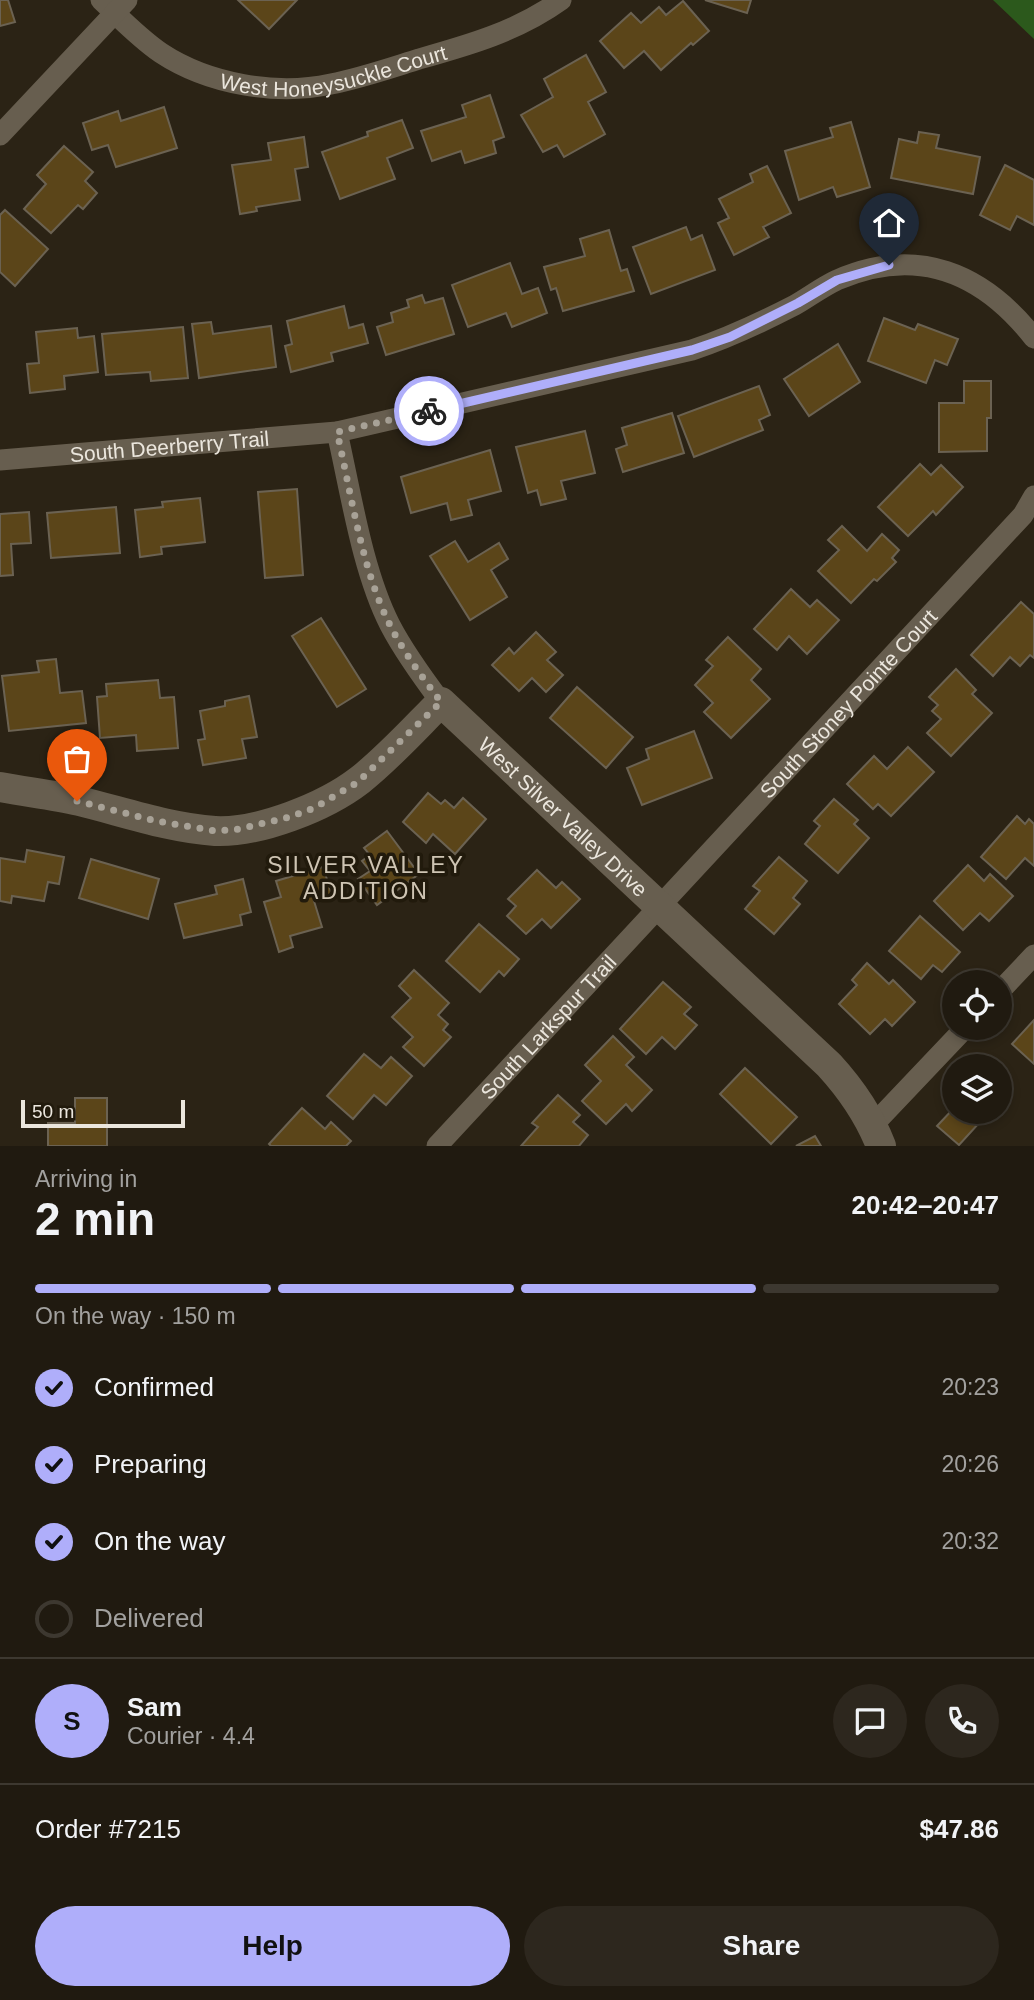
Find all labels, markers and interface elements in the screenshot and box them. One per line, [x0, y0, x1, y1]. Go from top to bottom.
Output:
street label: West Honeysuckle Court [218, 40, 449, 100]
pin [859, 193, 919, 265]
icon: home [870, 204, 908, 242]
courier [394, 376, 464, 446]
icon: bike [410, 392, 448, 430]
street label: South Deerberry Trail [69, 426, 270, 466]
street label: South Stoney Pointe Court [755, 604, 941, 802]
pin [47, 729, 107, 801]
street label: West Silver Valley Drive [474, 732, 652, 901]
icon: bag [58, 740, 96, 778]
district label: SILVER VALLEY ADDITION [267, 852, 465, 904]
street label: South Larkspur Trail [476, 950, 620, 1103]
map controls [942, 970, 1012, 1124]
button: locate [942, 970, 1012, 1040]
button: layers [942, 1054, 1012, 1124]
scale bar [21, 1097, 186, 1129]
text: 50 m [32, 1101, 74, 1122]
text: Arriving in [35, 1166, 137, 1192]
text: 20:42–20:47 [852, 1190, 999, 1220]
text: 2 min [35, 1193, 155, 1245]
text: On the way · 150 m [35, 1303, 236, 1329]
icon: check [35, 1369, 73, 1407]
text: Confirmed [94, 1372, 214, 1402]
text: 20:23 [941, 1374, 999, 1400]
icon: check [35, 1446, 73, 1484]
text: Preparing [94, 1449, 207, 1479]
text: 20:26 [941, 1451, 999, 1477]
icon: check [35, 1523, 73, 1561]
text: On the way [94, 1526, 226, 1556]
text: 20:32 [941, 1528, 999, 1554]
text: Delivered [94, 1603, 204, 1633]
button: chat [833, 1684, 907, 1758]
button: phone [925, 1684, 999, 1758]
text: Sam [127, 1692, 182, 1722]
text: S [63, 1706, 81, 1736]
text: Courier · 4.4 [127, 1723, 255, 1749]
text: Order #7215 [35, 1814, 181, 1844]
text: $47.86 [919, 1814, 999, 1844]
button: Help [35, 1906, 510, 1986]
button: Share [524, 1906, 999, 1986]

